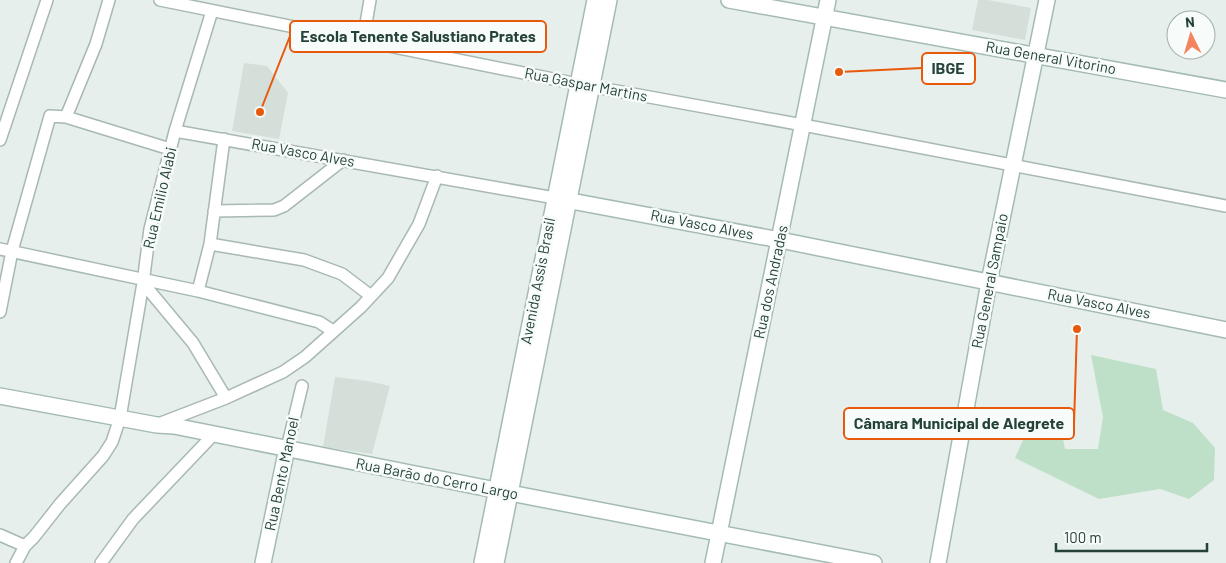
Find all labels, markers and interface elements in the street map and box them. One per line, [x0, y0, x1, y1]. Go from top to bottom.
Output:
north arrow [1166, 10, 1216, 60]
text: N [1184, 13, 1195, 30]
callout: Escola Tenente Salustiano Prates [290, 21, 546, 52]
text: Escola Tenente Salustiano Prates [300, 26, 536, 45]
street label: Rua General Vitorino [985, 37, 1118, 77]
callout: IBGE [922, 53, 975, 84]
text: IBGE [931, 58, 965, 77]
street label: Rua Gaspar Martins [523, 63, 649, 105]
street label: Rua Vasco Alves [250, 134, 356, 170]
street label: Rua Emilio Alabi [139, 145, 179, 250]
street label: Rua Vasco Alves [649, 205, 755, 243]
street label: Rua General Sampaio [967, 212, 1011, 350]
street label: Avenida Assis Brasil [516, 216, 558, 346]
street label: Rua dos Andradas [749, 223, 791, 340]
street label: Rua Vasco Alves [1046, 284, 1152, 322]
callout: Câmara Municipal de Alegrete [844, 408, 1074, 439]
text: Câmara Municipal de Alegrete [854, 413, 1064, 432]
street label: Rua Bento Manoel [260, 415, 302, 532]
street label: Rua Barão do Cerro Largo [354, 453, 520, 503]
scale bar [1056, 520, 1207, 552]
text: 100 m [1064, 528, 1102, 546]

